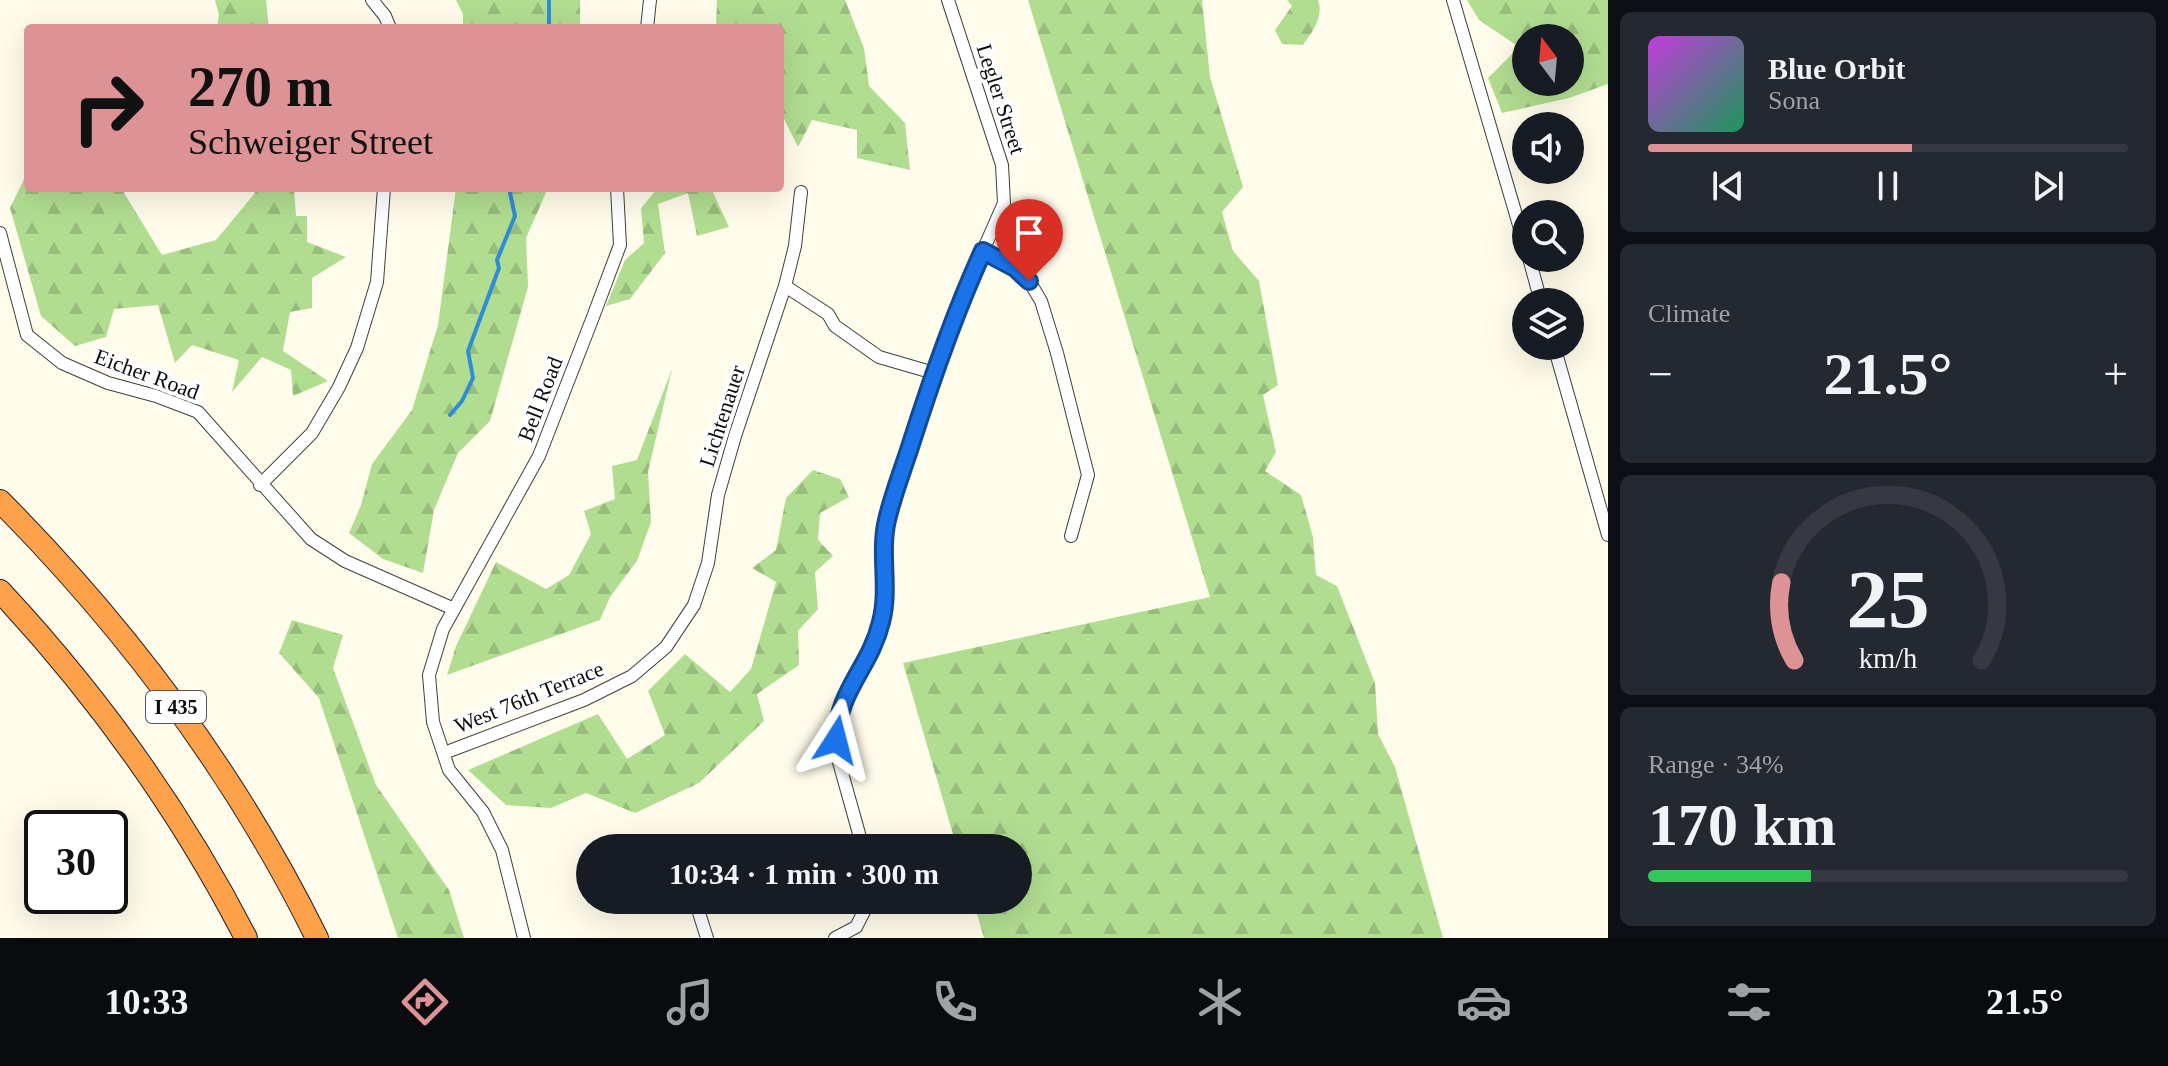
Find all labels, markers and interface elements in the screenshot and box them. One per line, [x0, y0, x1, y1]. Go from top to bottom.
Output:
north arrow [1512, 24, 1584, 96]
map controls [1512, 24, 1584, 360]
street label: Legler Street [971, 41, 1031, 157]
text: Blue Orbit [1768, 52, 1906, 85]
icon: right [56, 56, 160, 160]
text: 270 m [188, 56, 333, 118]
text: Sona [1768, 86, 1820, 115]
button: sound [1512, 112, 1584, 184]
text: Schweiger Street [188, 122, 433, 162]
icon: previous [1706, 164, 1750, 208]
icon: pause [1866, 164, 1910, 208]
icon: next [2026, 164, 2070, 208]
pin [995, 199, 1063, 281]
button: search [1512, 200, 1584, 272]
icon: arrive [1007, 211, 1051, 255]
button: layers [1512, 288, 1584, 360]
text: Climate [1648, 299, 1730, 328]
text: 21.5° [1824, 341, 1953, 407]
street label: Eicher Road [91, 344, 203, 404]
text: − [1648, 350, 1673, 399]
text: + [2103, 350, 2128, 399]
street label: Bell Road [512, 353, 568, 445]
street label: Lichtenauer [694, 362, 750, 470]
text: 25 [1846, 552, 1930, 644]
text: km/h [1859, 643, 1917, 674]
street label: West 76th Terrace [451, 656, 607, 738]
road number: I 435 [146, 691, 206, 723]
position arrow [794, 698, 878, 782]
text: Range · 34% [1648, 750, 1784, 779]
text: 170 km [1648, 792, 1836, 858]
speed limit sign: 30 [24, 810, 128, 914]
text: 10:34 · 1 min · 300 m [669, 857, 939, 890]
icon: directions [397, 974, 453, 1030]
icon: music [662, 974, 718, 1030]
icon: phone [927, 974, 983, 1030]
icon: climate [1192, 974, 1248, 1030]
icon: car [1456, 974, 1512, 1030]
icon: filters [1721, 974, 1777, 1030]
text: 10:33 [104, 982, 188, 1022]
text: 21.5° [1986, 982, 2064, 1022]

